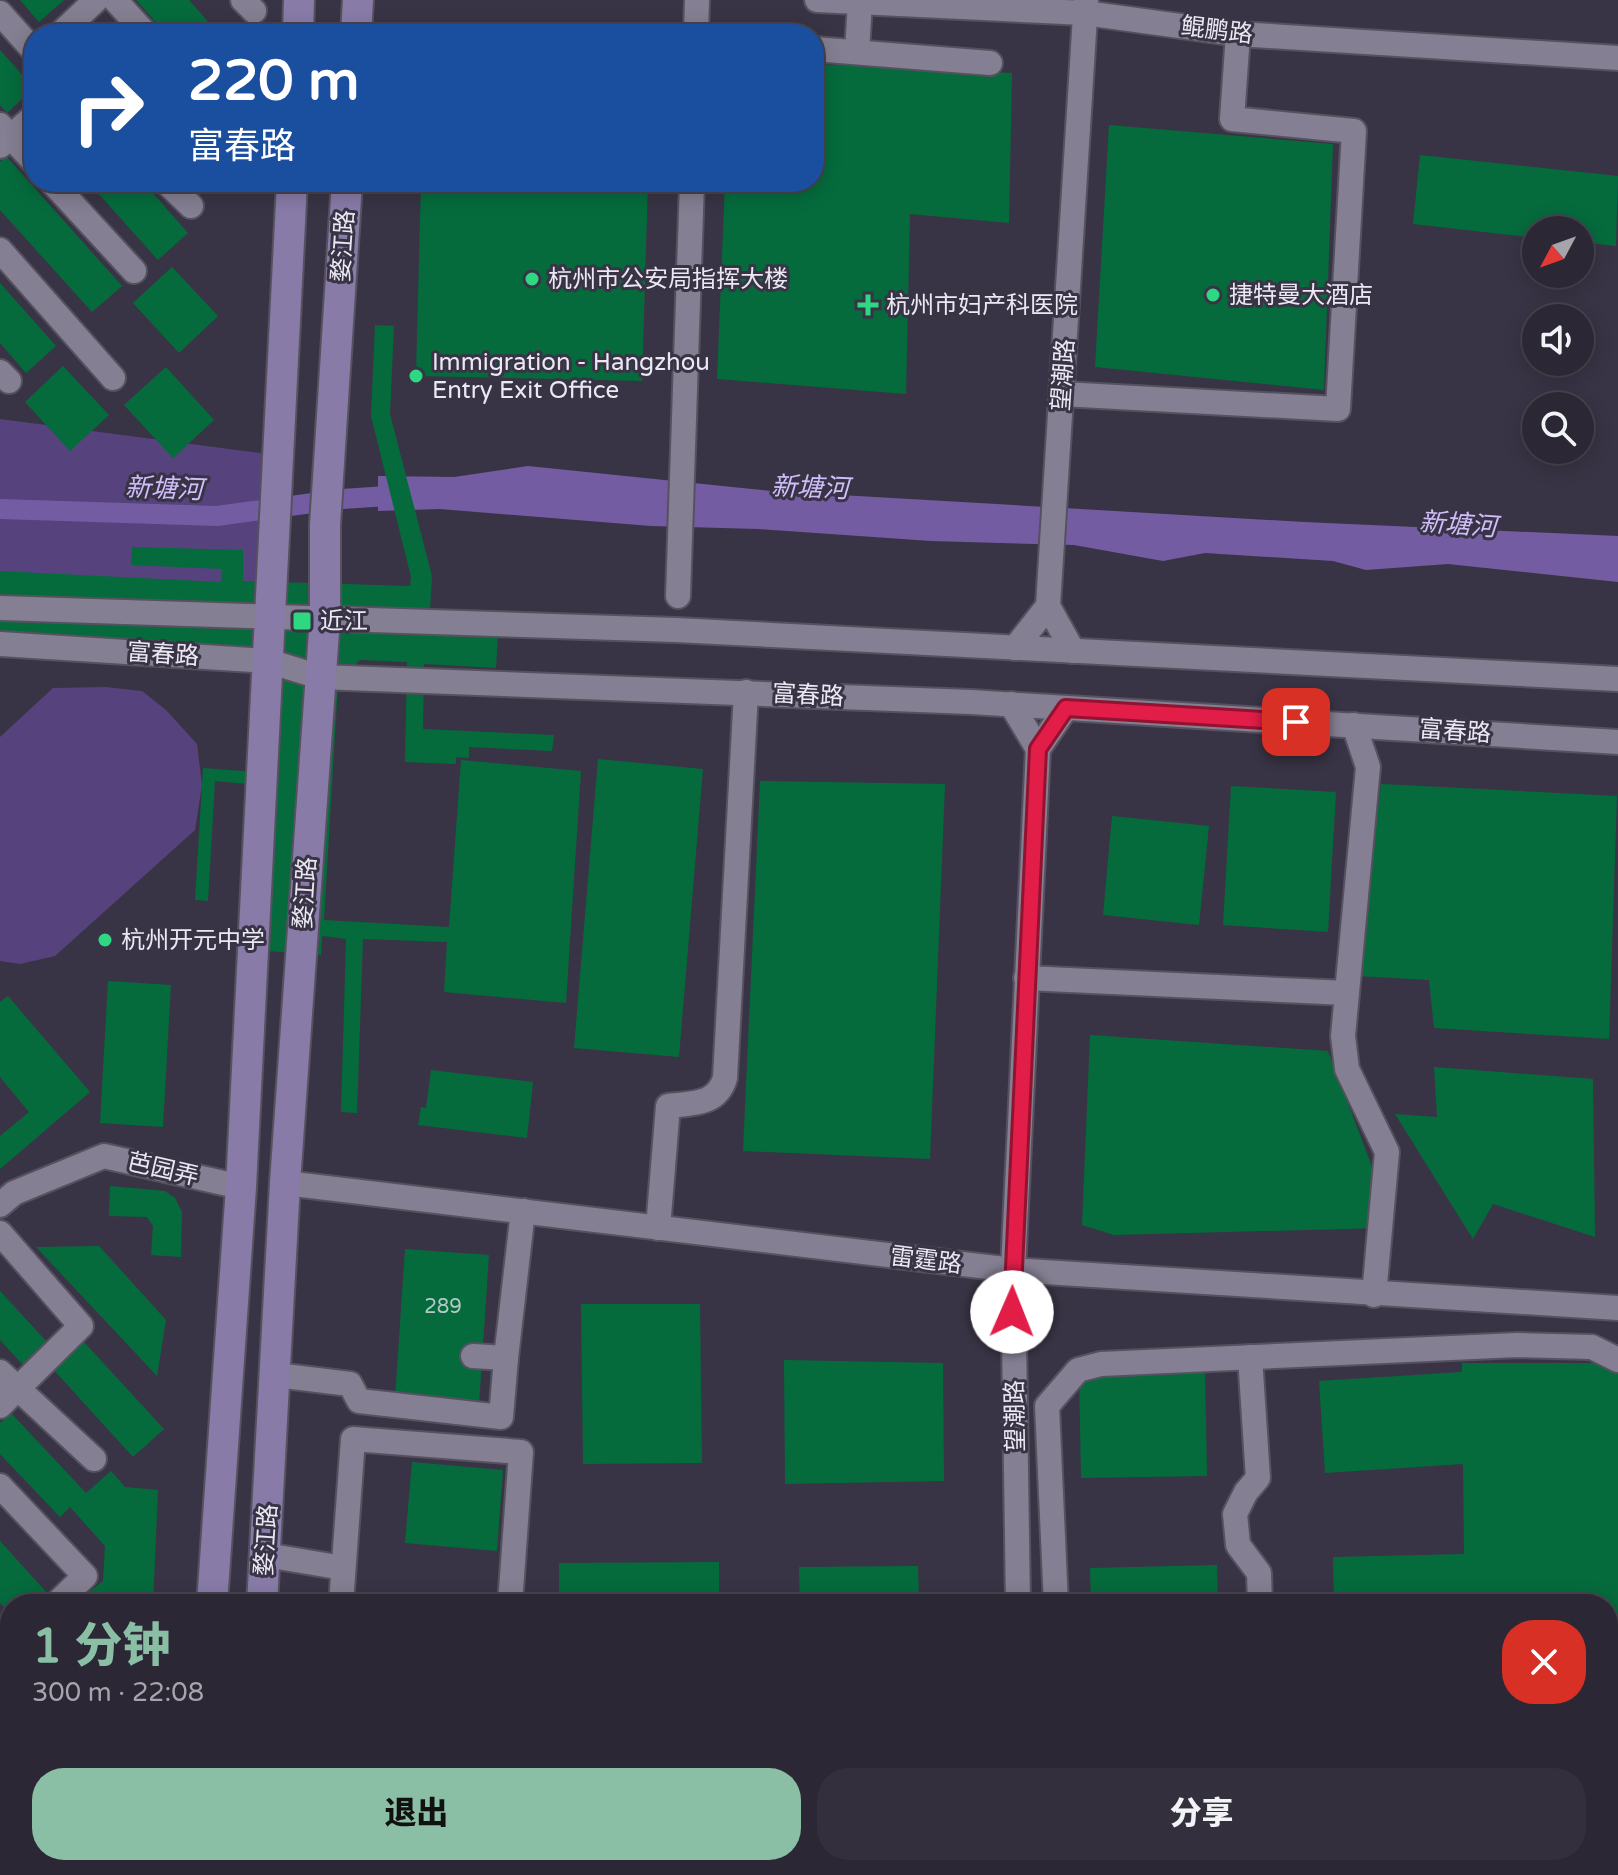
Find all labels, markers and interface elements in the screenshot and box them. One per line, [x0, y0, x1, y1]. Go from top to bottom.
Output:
street label: 鲲鹏路 [1179, 12, 1254, 49]
text: 220 m [188, 48, 359, 115]
icon: right [56, 56, 160, 160]
text: 富春路 [188, 125, 296, 168]
street label: 婺江路 [327, 209, 360, 283]
north arrow [1522, 216, 1594, 288]
map controls [1522, 216, 1594, 464]
place label: 杭州市公安局指挥大楼 [548, 265, 788, 294]
marker: 杭州市公安局指挥大楼 [523, 270, 541, 288]
place label: 捷特曼大酒店 [1229, 281, 1373, 310]
marker: 捷特曼大酒店 [1204, 286, 1222, 304]
place label: 杭州市妇产科医院 [886, 291, 1078, 320]
marker: 杭州市妇产科医院 [857, 294, 879, 316]
button: sound [1522, 304, 1594, 376]
street label: 望潮路 [1047, 338, 1080, 412]
place label: Immigration - Hangzhou Entry Exit Office [432, 348, 710, 405]
marker: Immigration - Hangzhou Entry Exit Office [407, 367, 425, 385]
button: search [1522, 392, 1594, 464]
water label: 新塘河 [770, 471, 854, 505]
water label: 新塘河 [124, 472, 208, 506]
water label: 新塘河 [1418, 506, 1503, 543]
place label: 近江 [320, 607, 368, 636]
marker: 近江 [291, 610, 313, 632]
street label: 富春路 [126, 638, 200, 671]
street label: 富春路 [771, 679, 845, 712]
pin [1262, 688, 1330, 756]
icon: arrive [1274, 700, 1318, 744]
street label: 富春路 [1418, 715, 1492, 748]
street label: 婺江路 [289, 856, 322, 930]
place label: 杭州开元中学 [121, 926, 265, 955]
marker: 杭州开元中学 [96, 931, 114, 949]
street label: 芭园弄 [125, 1147, 201, 1192]
street label: 雷霆路 [888, 1242, 963, 1279]
position arrow [970, 1270, 1054, 1354]
house number: 289 [424, 1295, 462, 1319]
street label: 望潮路 [1000, 1380, 1031, 1452]
street label: 婺江路 [250, 1503, 283, 1577]
text: 1 分钟 [32, 1618, 171, 1676]
button: close [1502, 1620, 1586, 1704]
text: 300 m · 22:08 [32, 1677, 204, 1708]
button: 退出 [32, 1768, 801, 1860]
button: 分享 [817, 1768, 1586, 1860]

